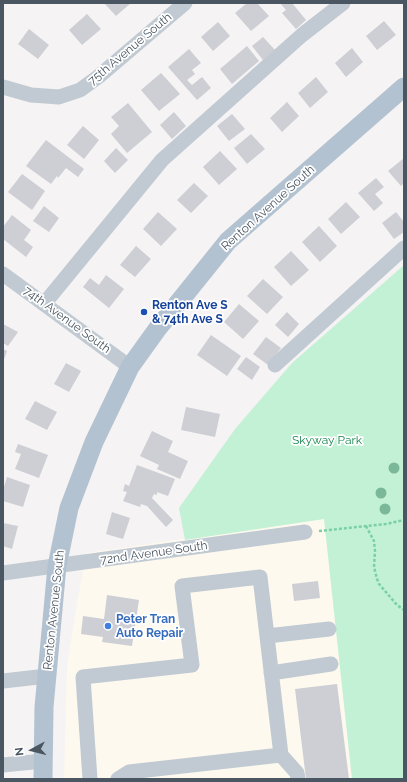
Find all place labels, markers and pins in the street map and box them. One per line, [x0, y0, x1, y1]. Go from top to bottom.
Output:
place label: Renton Ave S & 74th Ave S [152, 298, 228, 326]
marker: Renton Ave S & 74th Ave S [139, 307, 149, 317]
place label: Peter Tran Auto Repair [116, 612, 183, 640]
marker: Peter Tran Auto Repair [103, 621, 113, 631]

